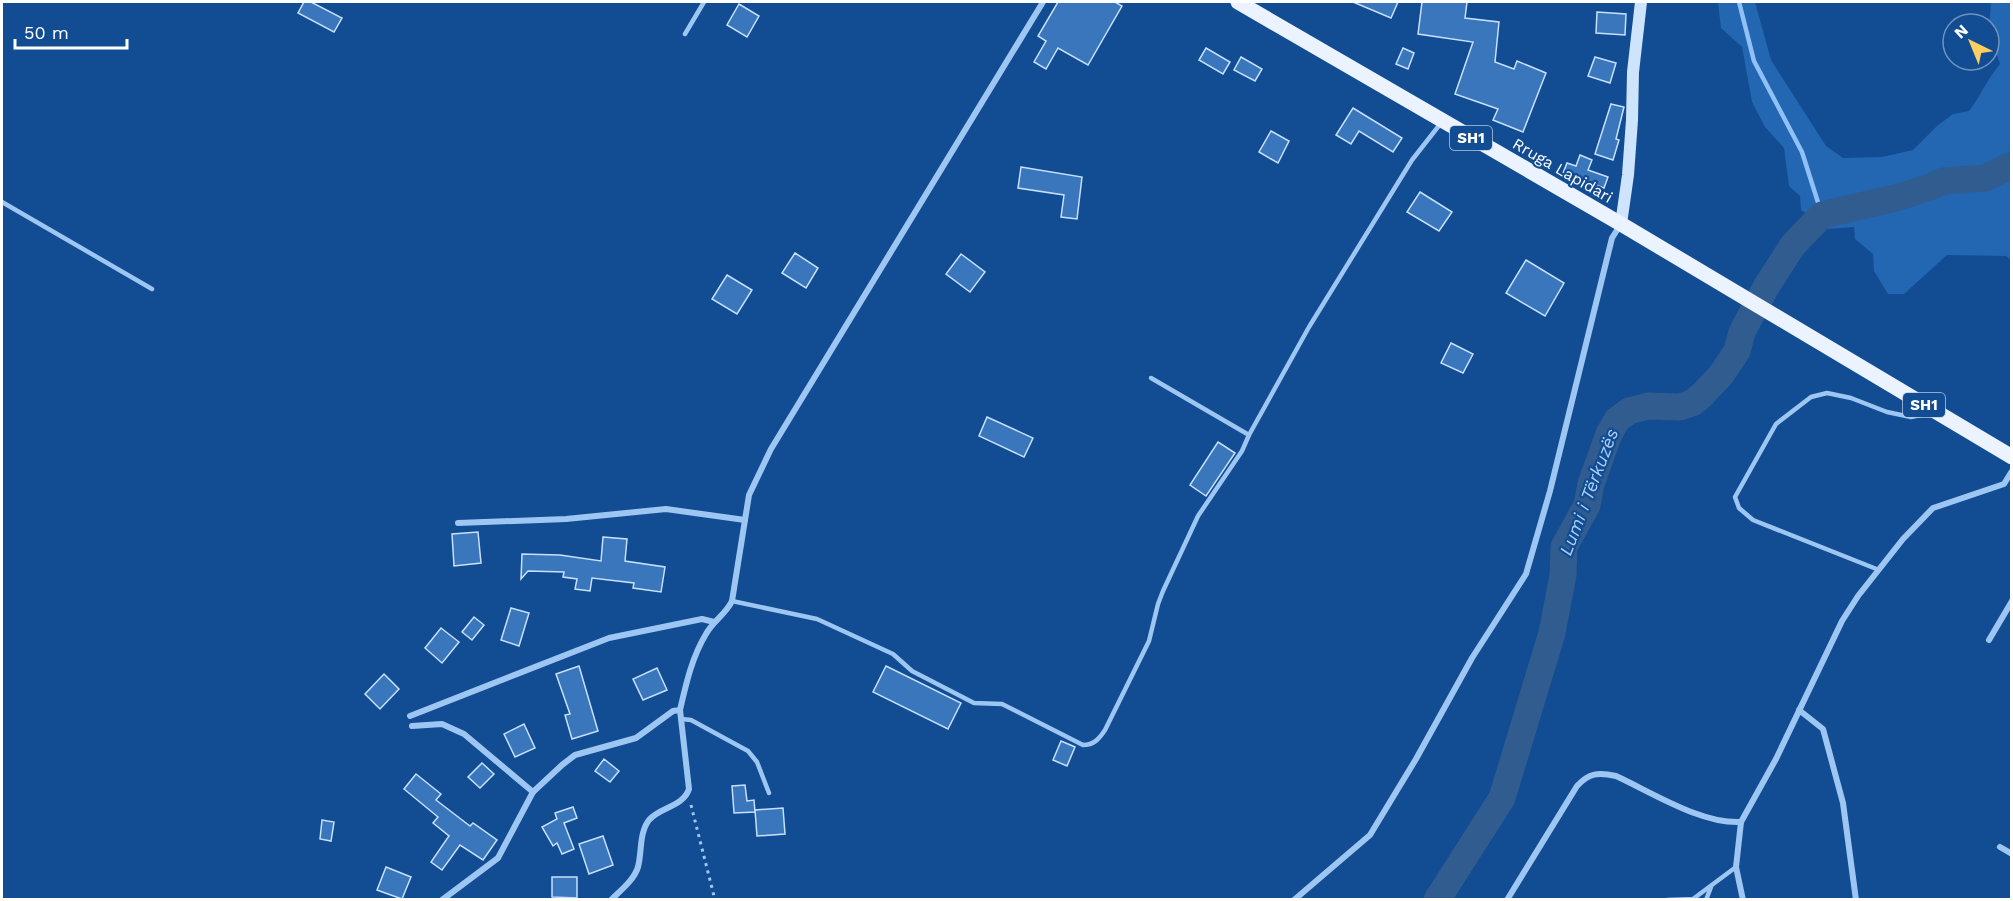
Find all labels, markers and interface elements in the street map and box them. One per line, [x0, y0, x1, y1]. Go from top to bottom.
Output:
scale bar [15, 12, 128, 50]
north arrow [1941, 12, 2001, 72]
text: N [1950, 20, 1972, 42]
text: 50 m [24, 22, 69, 43]
road number: SH1 [1450, 126, 1492, 150]
street label: Rruga Lapidari [1509, 134, 1616, 207]
road number: SH1 [1903, 393, 1945, 417]
water label: Lumi i Tërkuzës [1555, 426, 1622, 558]

